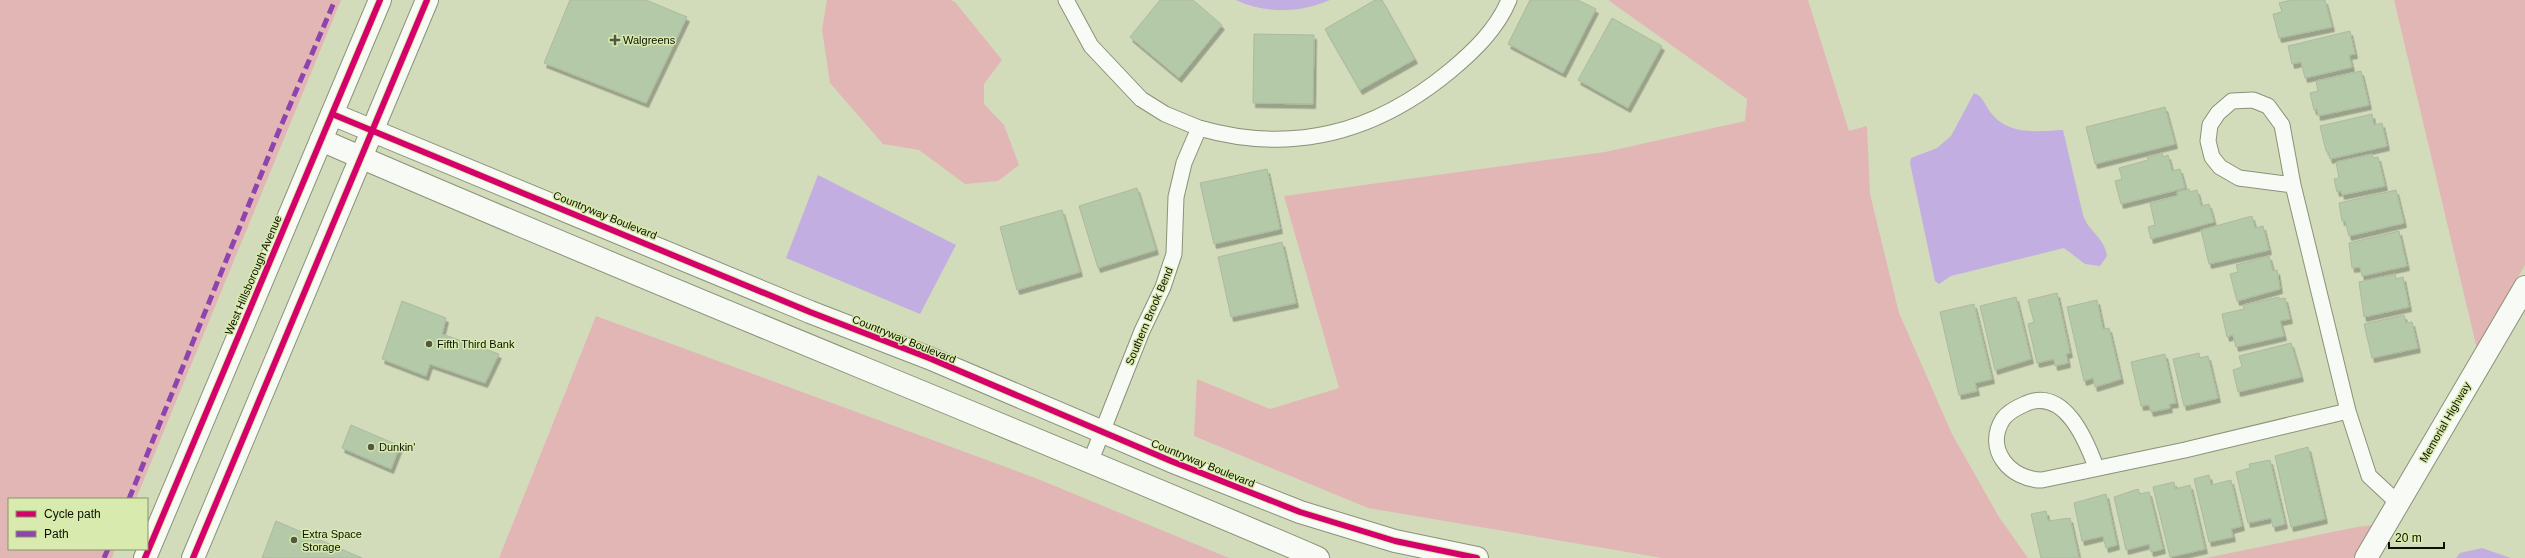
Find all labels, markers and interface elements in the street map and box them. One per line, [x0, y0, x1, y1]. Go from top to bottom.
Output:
place label: Walgreens [623, 34, 676, 46]
marker: Walgreens [610, 35, 620, 45]
street label: Countryway Boulevard [551, 189, 659, 241]
street label: West Hillsborough Avenue [222, 213, 284, 337]
street label: Southern Brook Bend [1123, 265, 1175, 367]
street label: Countryway Boulevard [850, 313, 958, 365]
place label: Fifth Third Bank [437, 338, 515, 350]
marker: Fifth Third Bank [424, 339, 434, 349]
street label: Memorial Highway [2417, 379, 2473, 464]
street label: Countryway Boulevard [1149, 437, 1257, 489]
place label: Dunkin' [379, 441, 415, 453]
marker: Dunkin' [366, 442, 376, 452]
legend [8, 498, 148, 550]
text: Cycle path [44, 507, 101, 521]
scale bar [2389, 524, 2444, 550]
text: Path [44, 527, 69, 541]
place label: Extra Space Storage [302, 528, 362, 553]
text: 20 m [2395, 531, 2422, 545]
marker: Extra Space Storage [289, 535, 299, 545]

